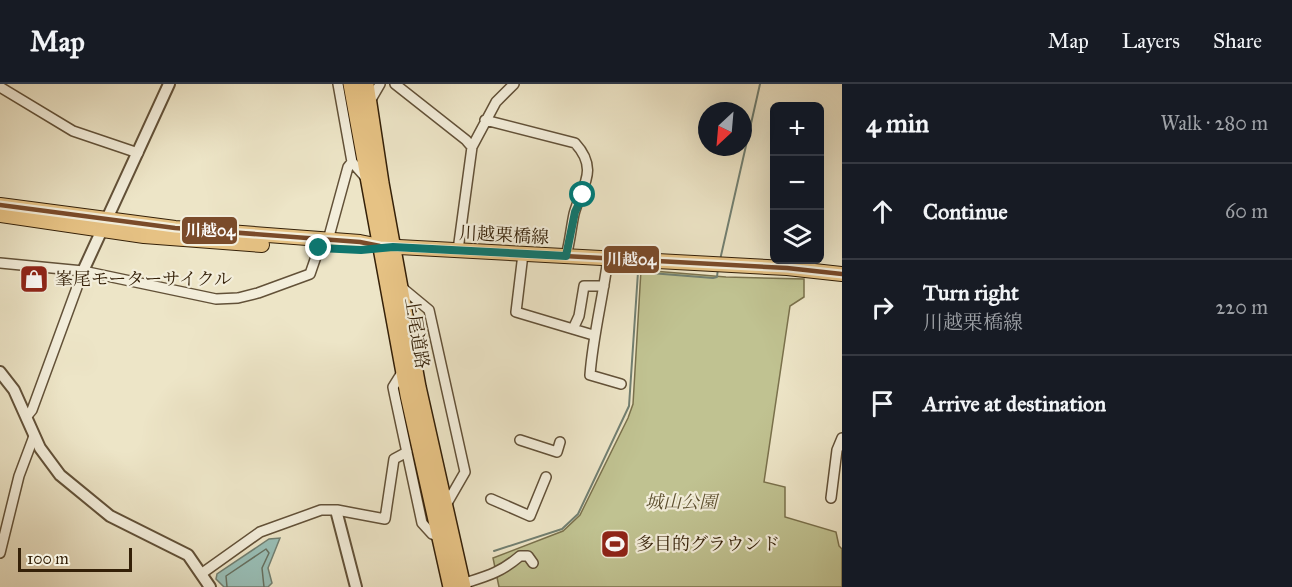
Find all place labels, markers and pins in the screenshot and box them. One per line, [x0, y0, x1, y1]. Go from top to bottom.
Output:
shop icon: 峯尾モーターサイクル [18, 263, 50, 295]
place label: 峯尾モーターサイクル [55, 268, 232, 290]
sports icon: 多目的グラウンド [599, 528, 631, 560]
place label: 多目的グラウンド [636, 533, 780, 555]

